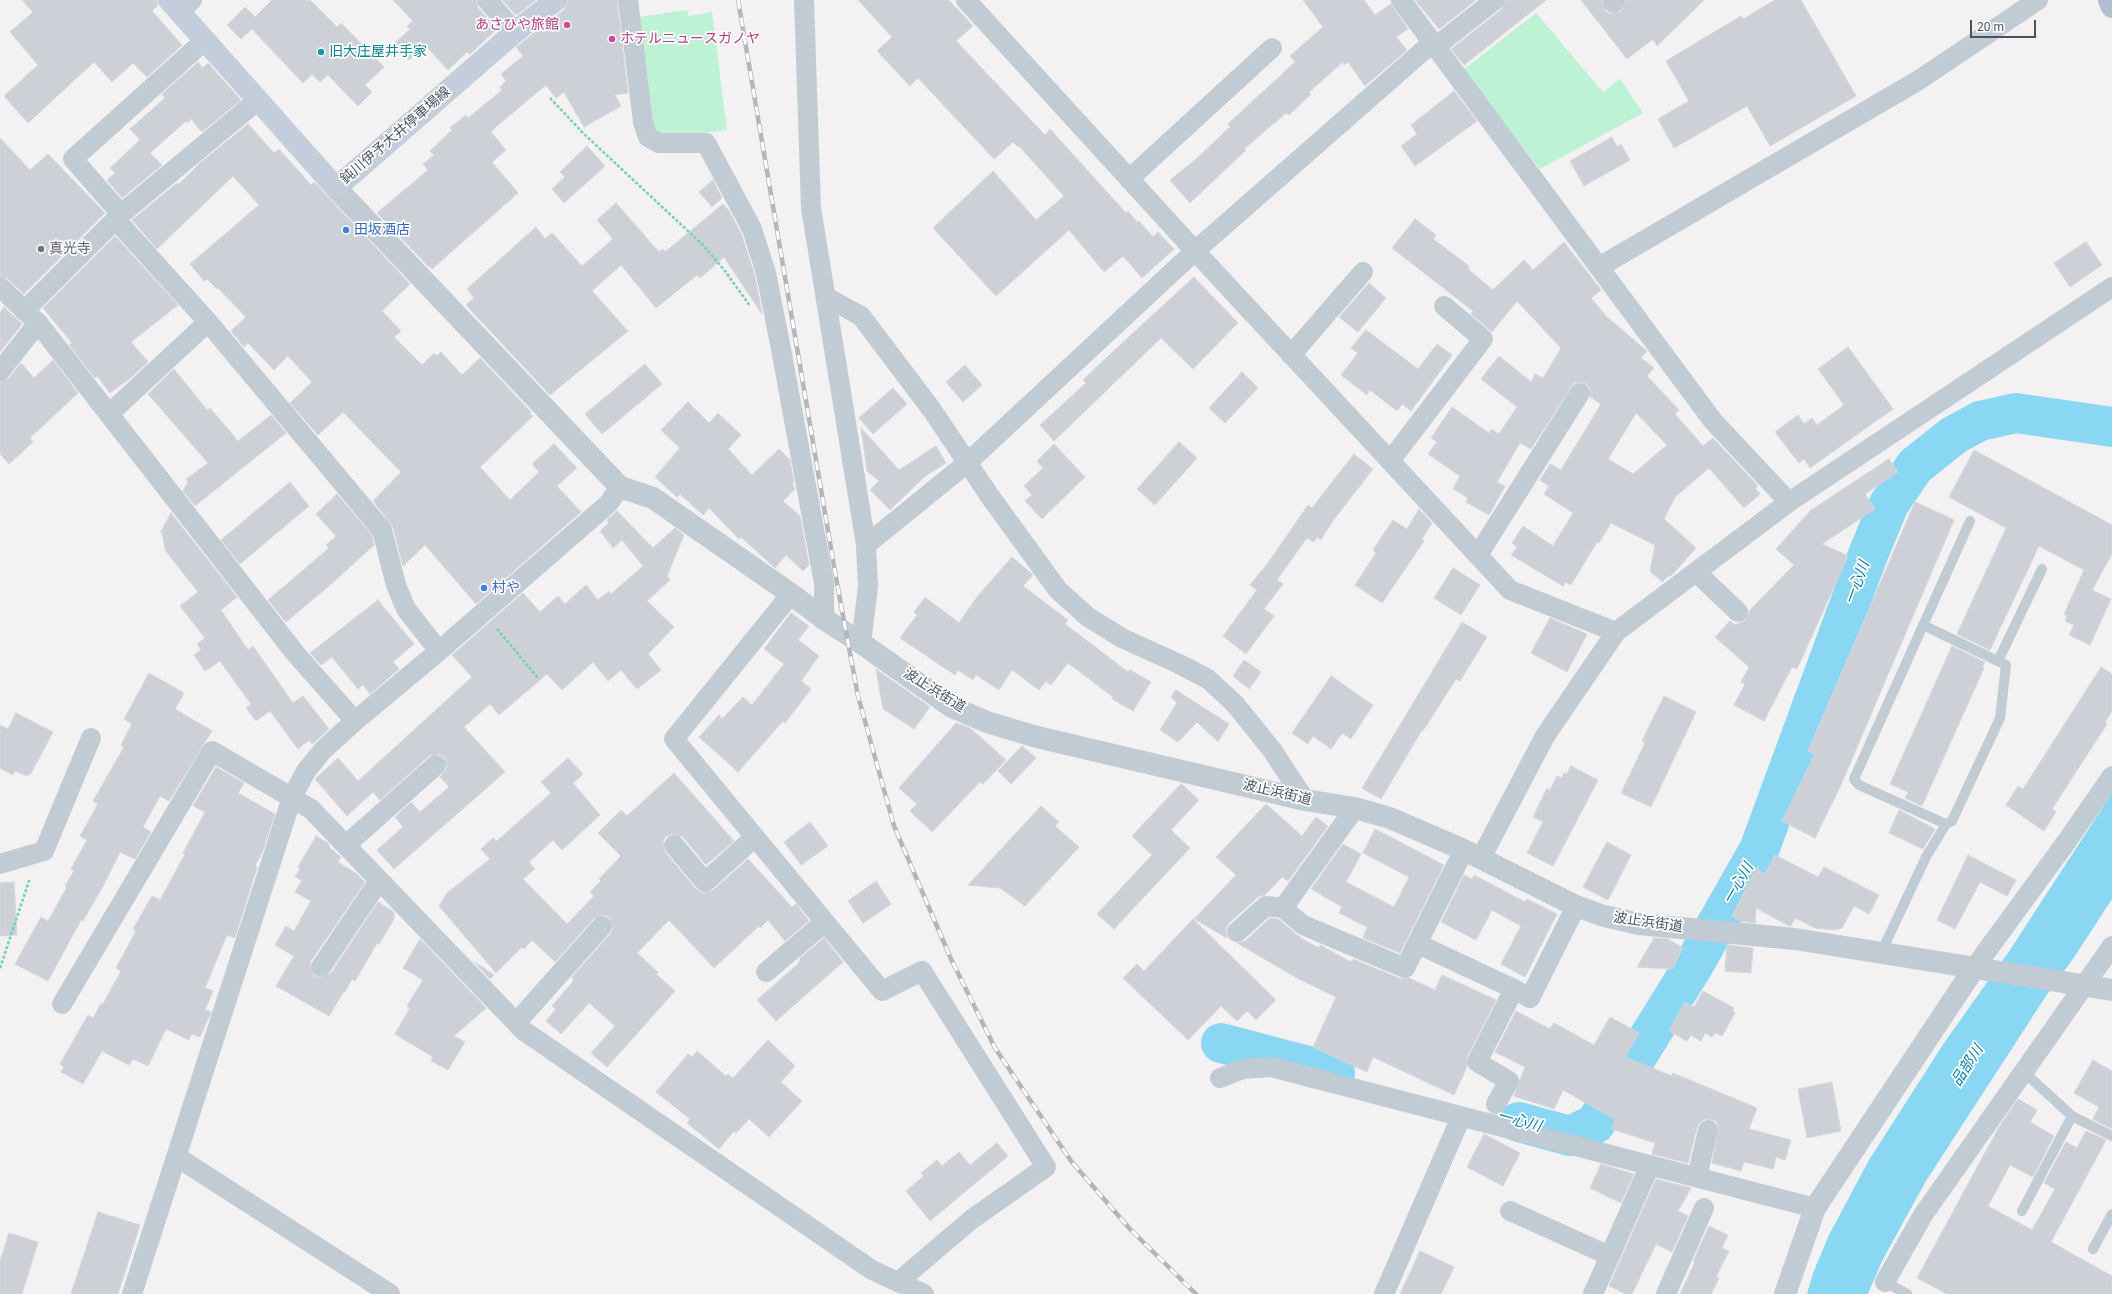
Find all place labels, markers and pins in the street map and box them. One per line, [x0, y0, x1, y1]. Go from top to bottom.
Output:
place label: あさひや旅館 [475, 17, 559, 33]
marker: あさひや旅館 [562, 20, 572, 30]
place label: ホテルニュースガノヤ [620, 31, 760, 47]
marker: ホテルニュースガノヤ [607, 34, 617, 44]
place label: 旧大庄屋井手家 [329, 44, 427, 60]
marker: 旧大庄屋井手家 [316, 47, 326, 57]
place label: 田坂酒店 [354, 222, 410, 238]
marker: 田坂酒店 [341, 225, 351, 235]
place label: 真光寺 [49, 241, 91, 257]
marker: 真光寺 [36, 244, 46, 254]
place label: 村や [492, 580, 520, 596]
marker: 村や [479, 583, 489, 593]

